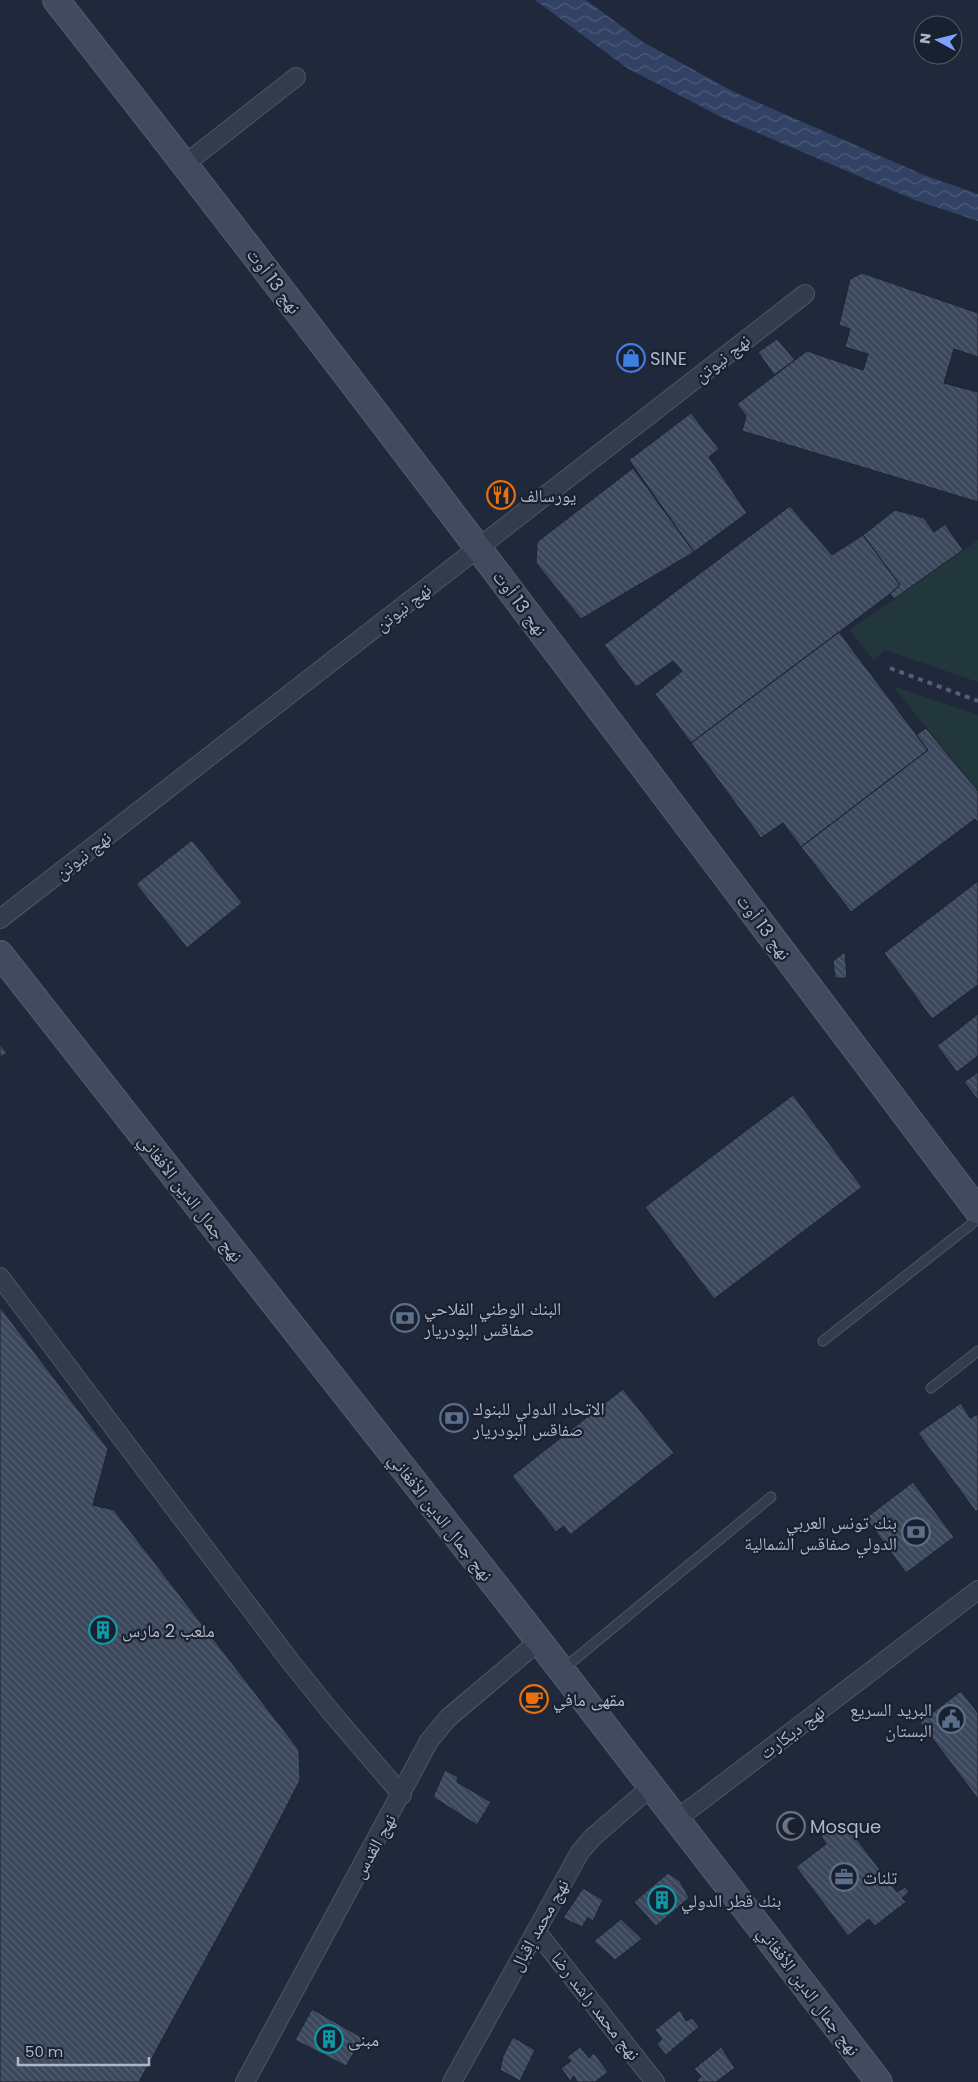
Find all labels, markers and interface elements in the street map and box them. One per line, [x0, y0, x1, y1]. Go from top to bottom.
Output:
north arrow [913, 15, 963, 65]
text: N [915, 32, 936, 45]
street label: نهج 13 أوت [241, 243, 307, 319]
street label: نهج نيوتن [689, 328, 755, 388]
shop icon: SINE [616, 343, 646, 373]
place label: SINE [650, 346, 687, 371]
restaurant icon: يورسالف [486, 480, 516, 510]
place label: يورسالف [520, 483, 576, 508]
street label: نهج 13 أوت [487, 565, 553, 641]
street label: نهج نيوتن [370, 577, 436, 637]
street label: نهج نيوتن [50, 825, 116, 885]
street label: نهج 13 أوت [731, 889, 797, 965]
street label: نهج جمال الدين الأفغاني [131, 1129, 249, 1269]
place label: البنك الوطني الفلاحي صفاقس البودريار [423, 1296, 561, 1342]
bank icon: البنك الوطني الفلاحي صفاقس البودريار [390, 1303, 420, 1333]
place label: الاتحاد الدولي للبنوك صفاقس البودريار [472, 1396, 605, 1442]
bank icon: الاتحاد الدولي للبنوك صفاقس البودريار [439, 1403, 469, 1433]
street label: نهج جمال الدين الأفغاني [381, 1448, 499, 1588]
place label: بنك تونس العربي الدولي صفاقس الشمالية [744, 1510, 897, 1558]
bank icon: بنك تونس العربي الدولي صفاقس الشمالية [901, 1517, 931, 1547]
building icon: ملعب 2 مارس [88, 1615, 118, 1645]
place label: ملعب 2 مارس [122, 1618, 215, 1643]
cafe icon: مقهى مافي [519, 1684, 549, 1714]
place label: مقهى مافي [553, 1687, 625, 1714]
place label: البريد السريع البستان [850, 1697, 932, 1743]
street label: نهج ديكارت [754, 1699, 830, 1765]
public building icon: البريد السريع البستان [936, 1704, 966, 1734]
street label: نهج القدس [346, 1809, 402, 1883]
mosque icon: Mosque [776, 1811, 806, 1841]
place label: Mosque [810, 1814, 881, 1839]
office icon: تلنات [829, 1862, 859, 1892]
place label: تلنات [863, 1865, 897, 1890]
street label: نهج محمد إقبال [503, 1874, 575, 1976]
building icon: بنك قطر الدولي [647, 1885, 677, 1915]
place label: بنك قطر الدولي [681, 1888, 782, 1915]
street label: نهج جمال الدين الأفغاني [750, 1921, 866, 2062]
street label: نهج محمد راشد رضا [546, 1946, 646, 2066]
building icon: مبنى [314, 2024, 344, 2054]
place label: مبنى [348, 2027, 379, 2052]
scale bar [18, 2034, 149, 2066]
text: 50 m [25, 2041, 63, 2062]

